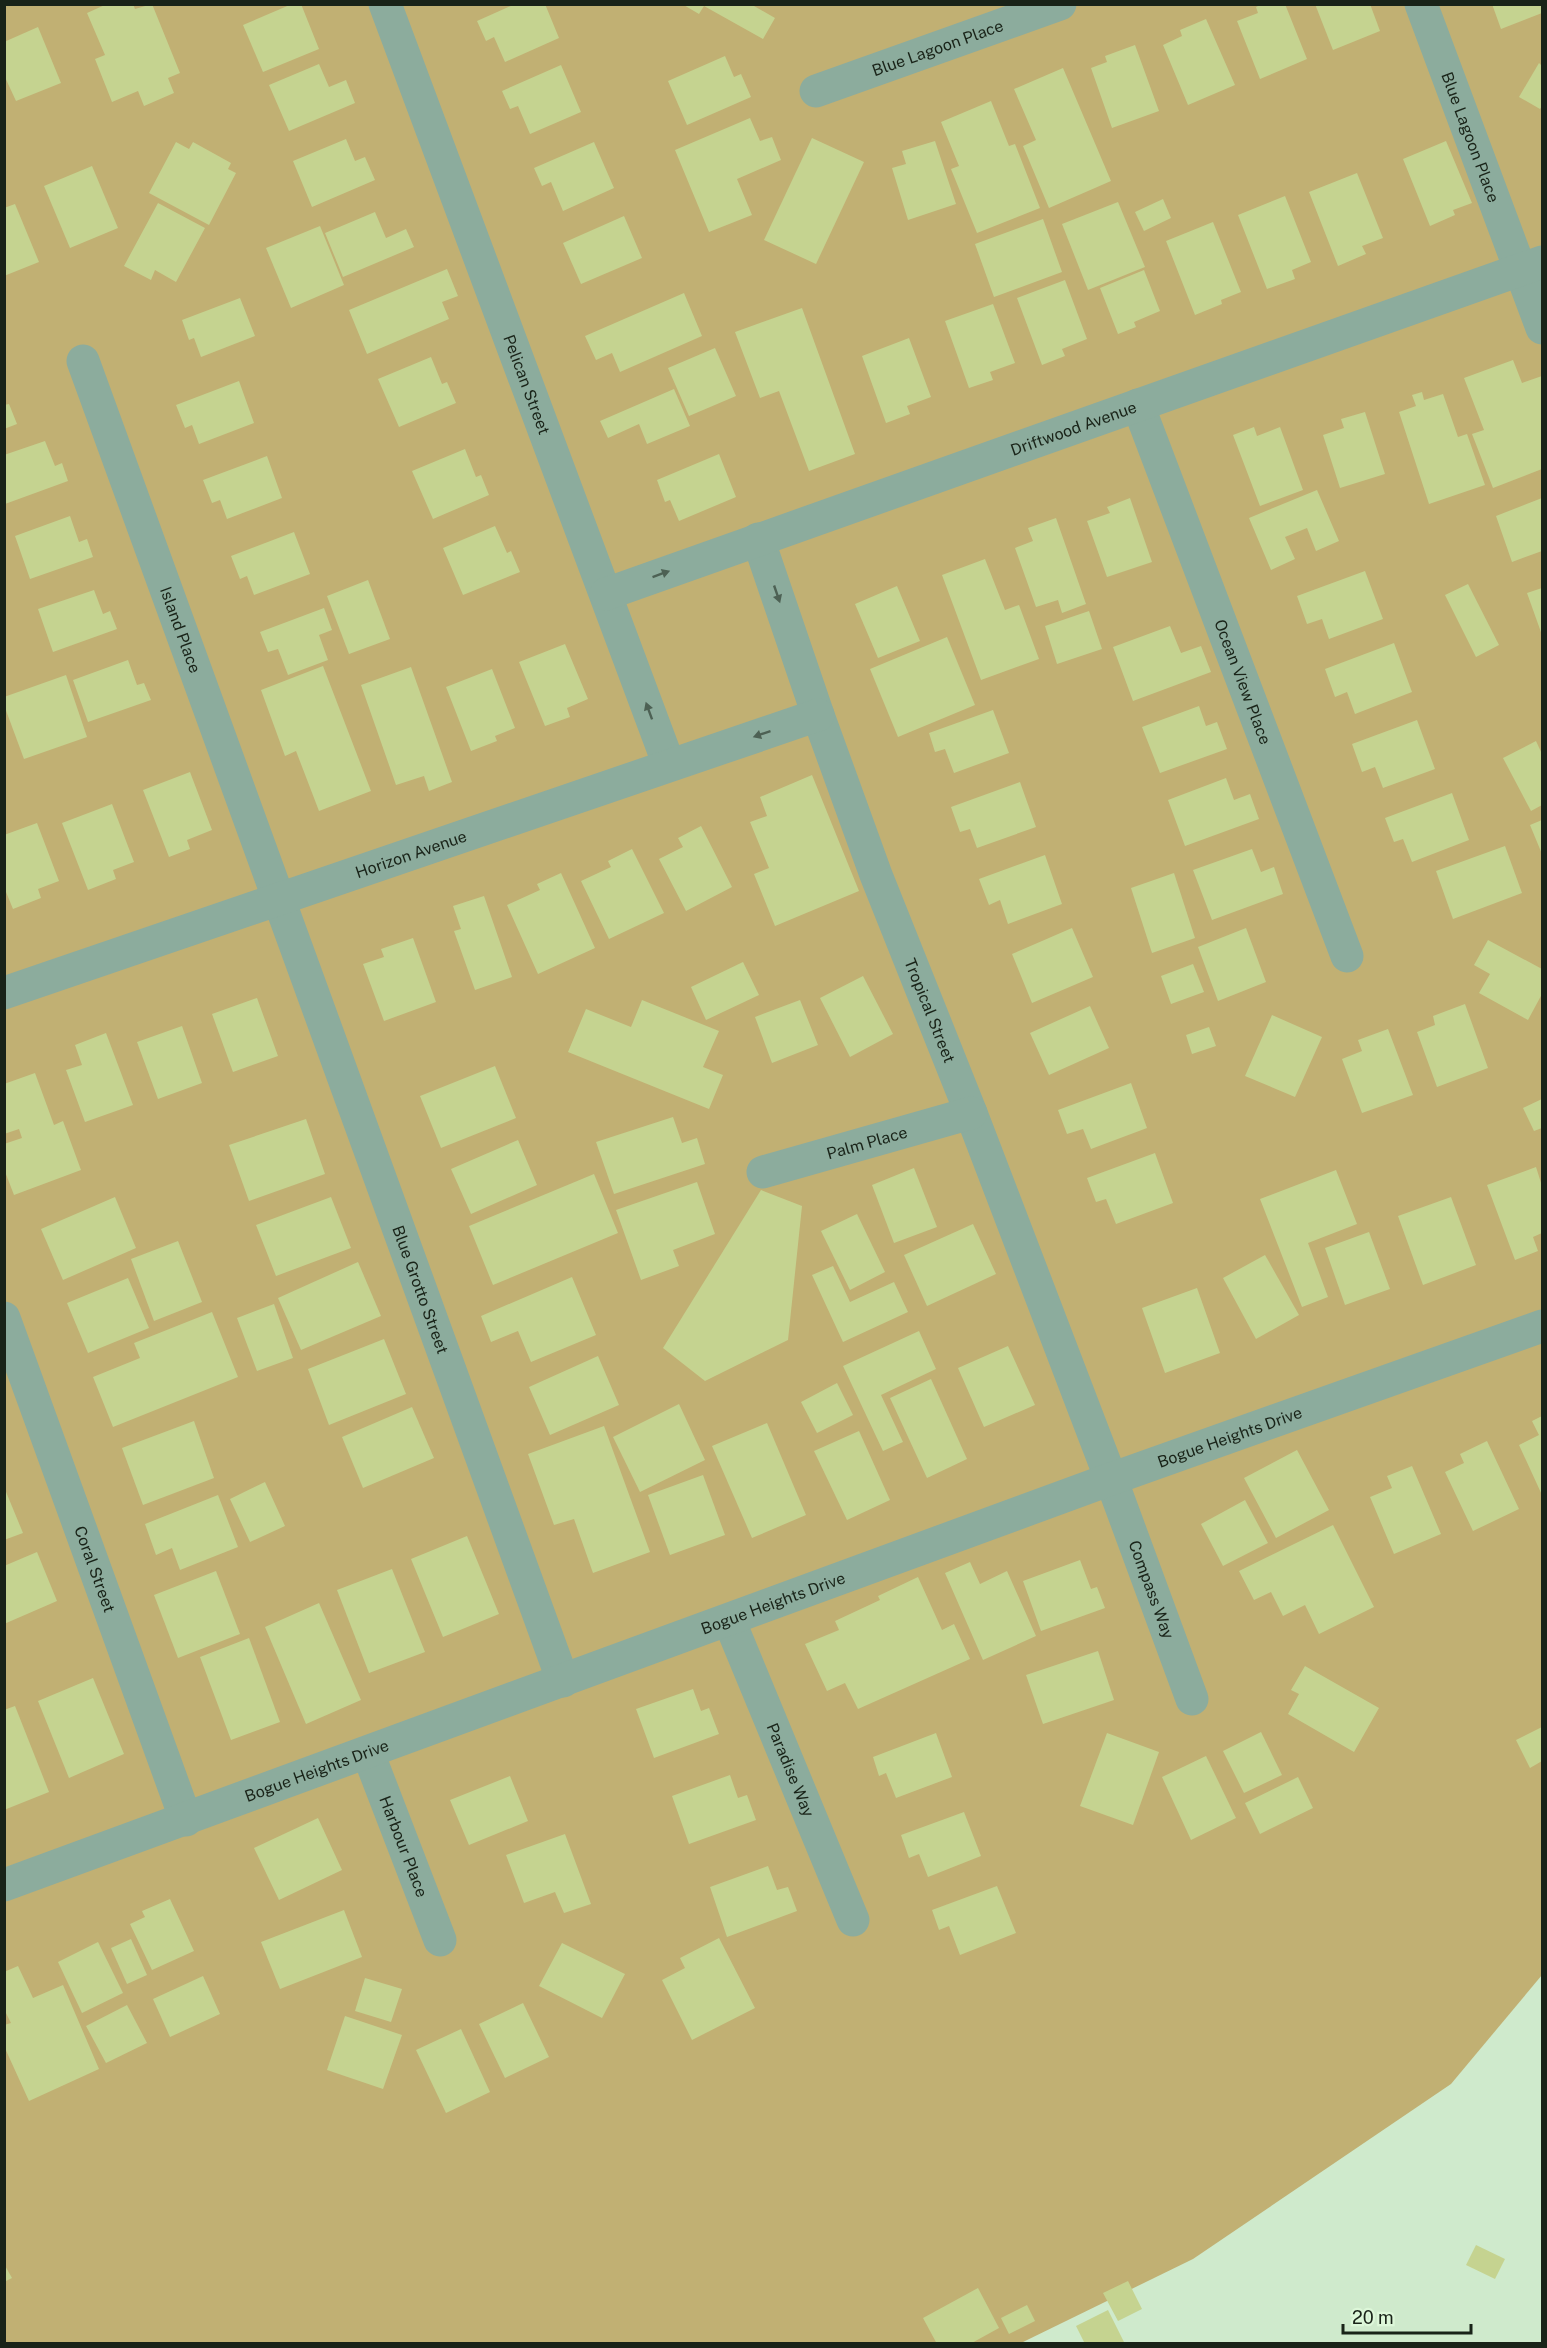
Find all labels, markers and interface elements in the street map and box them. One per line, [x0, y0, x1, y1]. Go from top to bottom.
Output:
street label: Blue Lagoon Place [870, 16, 1006, 80]
street label: Blue Lagoon Place [1437, 69, 1503, 205]
street label: Pelican Street [499, 332, 554, 437]
street label: Driftwood Avenue [1008, 398, 1139, 460]
one-way arrow [652, 569, 670, 579]
street label: Island Place [156, 584, 205, 676]
one-way arrow [772, 585, 782, 603]
street label: Ocean View Place [1210, 617, 1275, 747]
one-way arrow [643, 701, 653, 719]
one-way arrow [753, 729, 771, 739]
street label: Horizon Avenue [353, 827, 469, 882]
street label: Tropical Street [900, 956, 959, 1066]
street label: Palm Place [825, 1123, 910, 1163]
street label: Blue Grotto Street [388, 1223, 452, 1356]
street label: Bogue Heights Drive [1155, 1403, 1305, 1472]
street label: Coral Street [70, 1523, 119, 1615]
street label: Compass Way [1124, 1538, 1178, 1642]
street label: Bogue Heights Drive [698, 1568, 848, 1639]
street label: Paradise Way [763, 1720, 818, 1820]
street label: Bogue Heights Drive [242, 1736, 392, 1806]
street label: Harbour Place [375, 1793, 432, 1900]
scale bar [1343, 2297, 1470, 2335]
text: 20 m [1352, 2307, 1394, 2328]

